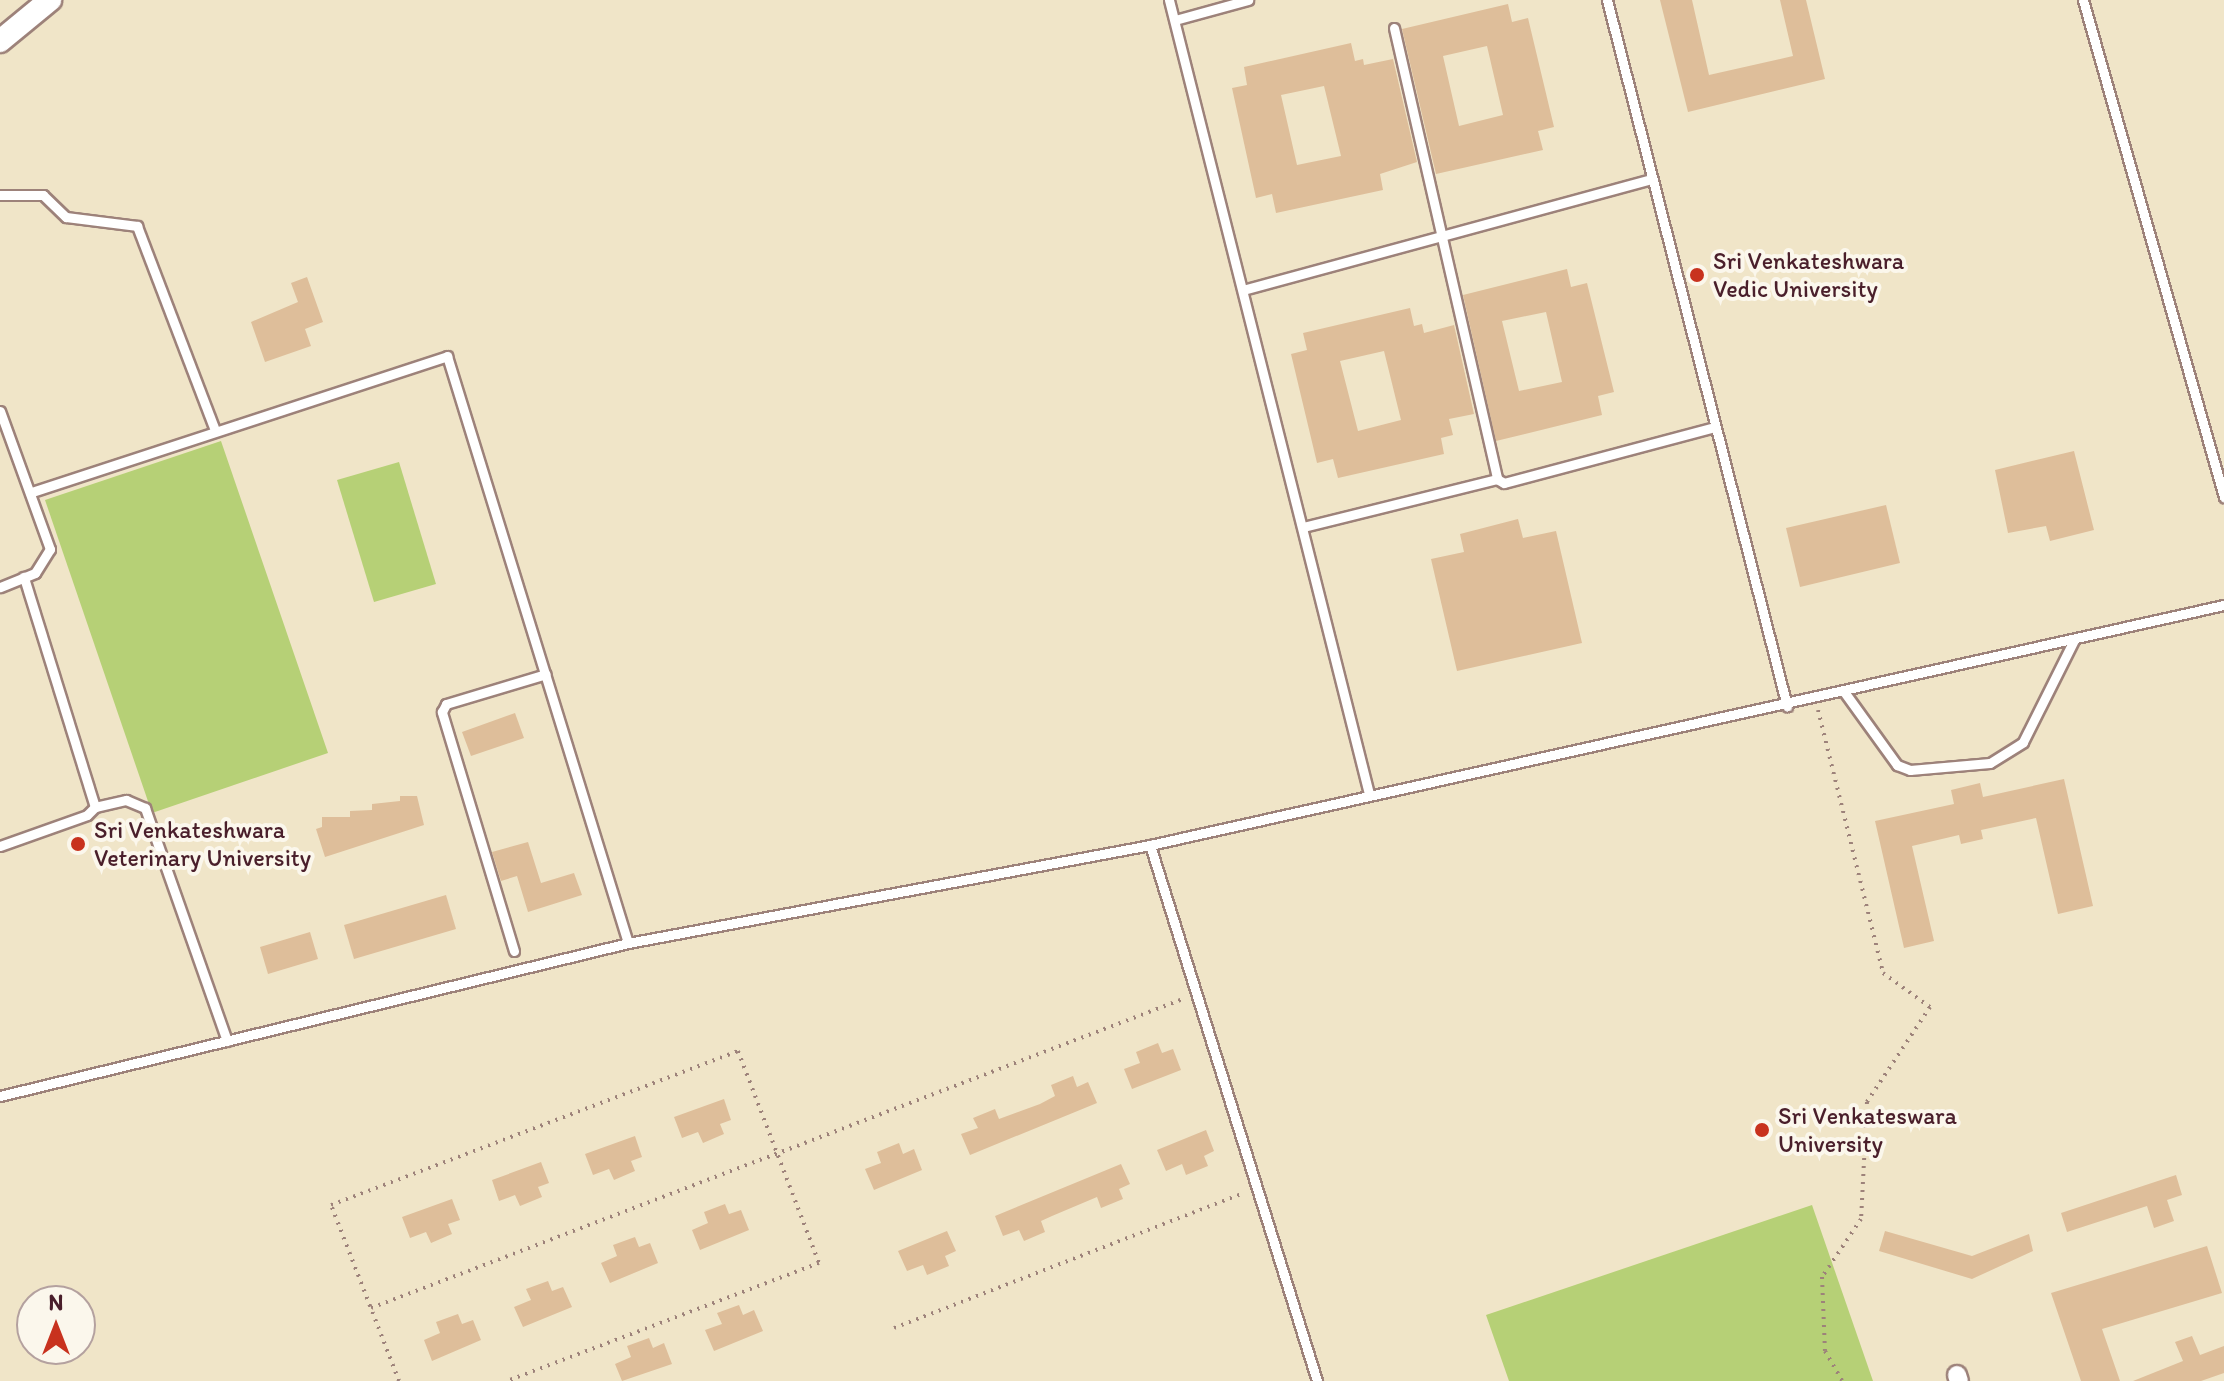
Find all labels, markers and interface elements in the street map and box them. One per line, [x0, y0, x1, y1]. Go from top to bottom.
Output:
place label: Sri Venkateshwara Vedic University [1713, 247, 1903, 303]
marker: Sri Venkateshwara Vedic University [1688, 266, 1706, 284]
place label: Sri Venkateshwara Veterinary University [94, 816, 311, 872]
marker: Sri Venkateshwara Veterinary University [69, 835, 87, 853]
place label: Sri Venkateswara University [1778, 1102, 1956, 1158]
marker: Sri Venkateswara University [1753, 1121, 1771, 1139]
north arrow [16, 1285, 96, 1365]
text: N [49, 1289, 63, 1316]

